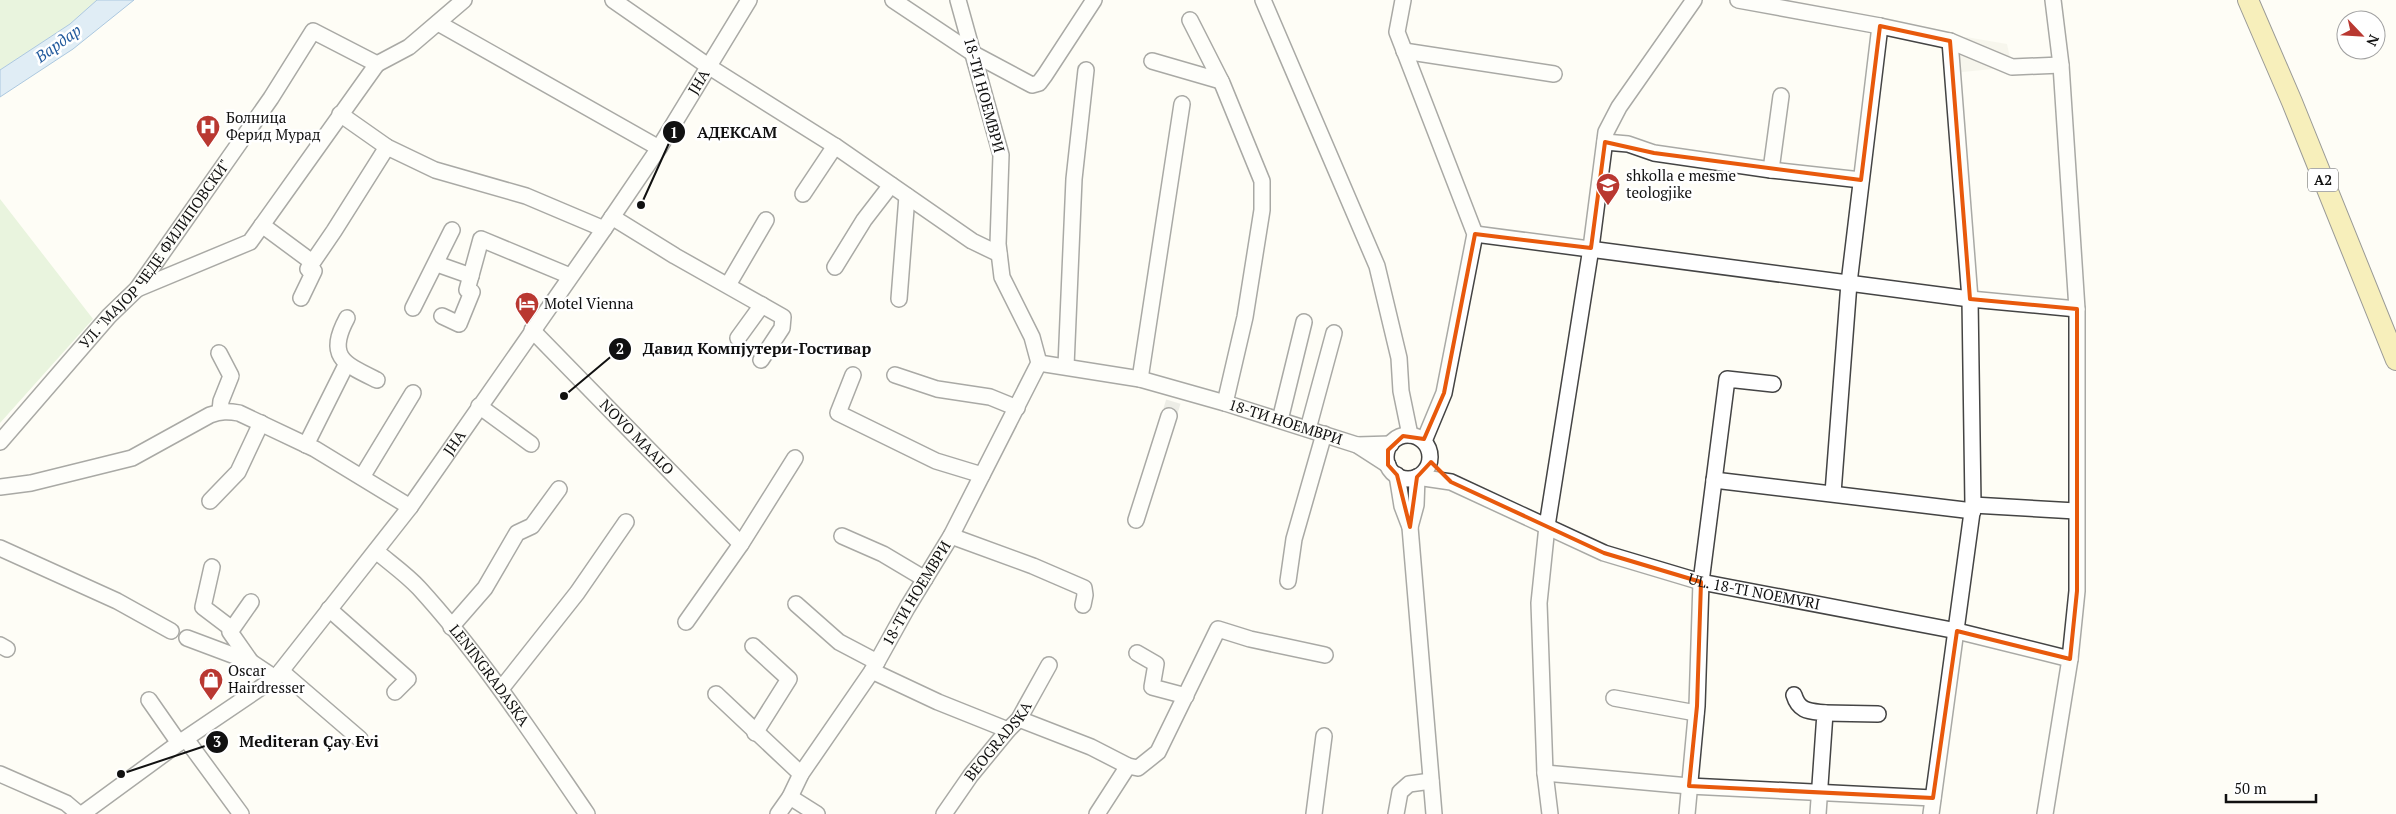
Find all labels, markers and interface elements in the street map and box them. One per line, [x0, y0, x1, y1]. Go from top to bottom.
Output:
north arrow [2336, 10, 2386, 60]
water label: Вардар [30, 19, 86, 68]
text: N [2362, 32, 2384, 50]
street label: 18-ТИ НОЕМВРИ [960, 35, 1010, 155]
street label: ЈНА [683, 65, 714, 98]
place label: Болница Ферид Мурад [226, 107, 321, 144]
hospital icon: Болница Ферид Мурад [195, 114, 221, 148]
callout: АДЕКСАМ [662, 117, 787, 148]
text: АДЕКСАМ [697, 121, 777, 143]
text: 1 [670, 122, 678, 142]
street label: УЛ. "МАЈОР ЧЕДЕ ФИЛИПОВСКИ" [74, 155, 234, 352]
place label: shkolla e mesme teologjike [1626, 165, 1736, 202]
road number: A2 [2308, 168, 2338, 192]
school or university icon: shkolla e mesme teologjike [1595, 172, 1621, 206]
hotel icon: Motel Vienna [514, 291, 540, 325]
place label: Motel Vienna [544, 293, 634, 313]
callout: Давид Компјутери-Гостивар [608, 333, 881, 364]
text: Давид Компјутери-Гостивар [643, 337, 871, 359]
text: 2 [616, 338, 624, 358]
street label: NOVO MAALO [596, 394, 679, 479]
street label: 18-ТИ НОЕМВРИ [1226, 394, 1345, 449]
street label: ЈНА [438, 425, 470, 459]
street label: 18-ТИ НОЕМВРИ [877, 537, 955, 649]
street label: UL. 18-TI NOEMVRI [1686, 568, 1822, 614]
street label: LENINGRADASKA [445, 620, 535, 730]
place label: Oscar Hairdresser [228, 660, 305, 697]
shop icon: Oscar Hairdresser [198, 667, 224, 701]
street label: BEOGRADSKA [959, 697, 1036, 784]
callout: Mediteran Çay Evi [205, 726, 389, 757]
text: Mediteran Çay Evi [239, 730, 379, 752]
text: 3 [213, 731, 221, 751]
scale bar [2226, 772, 2316, 804]
text: 50 m [2234, 778, 2267, 798]

